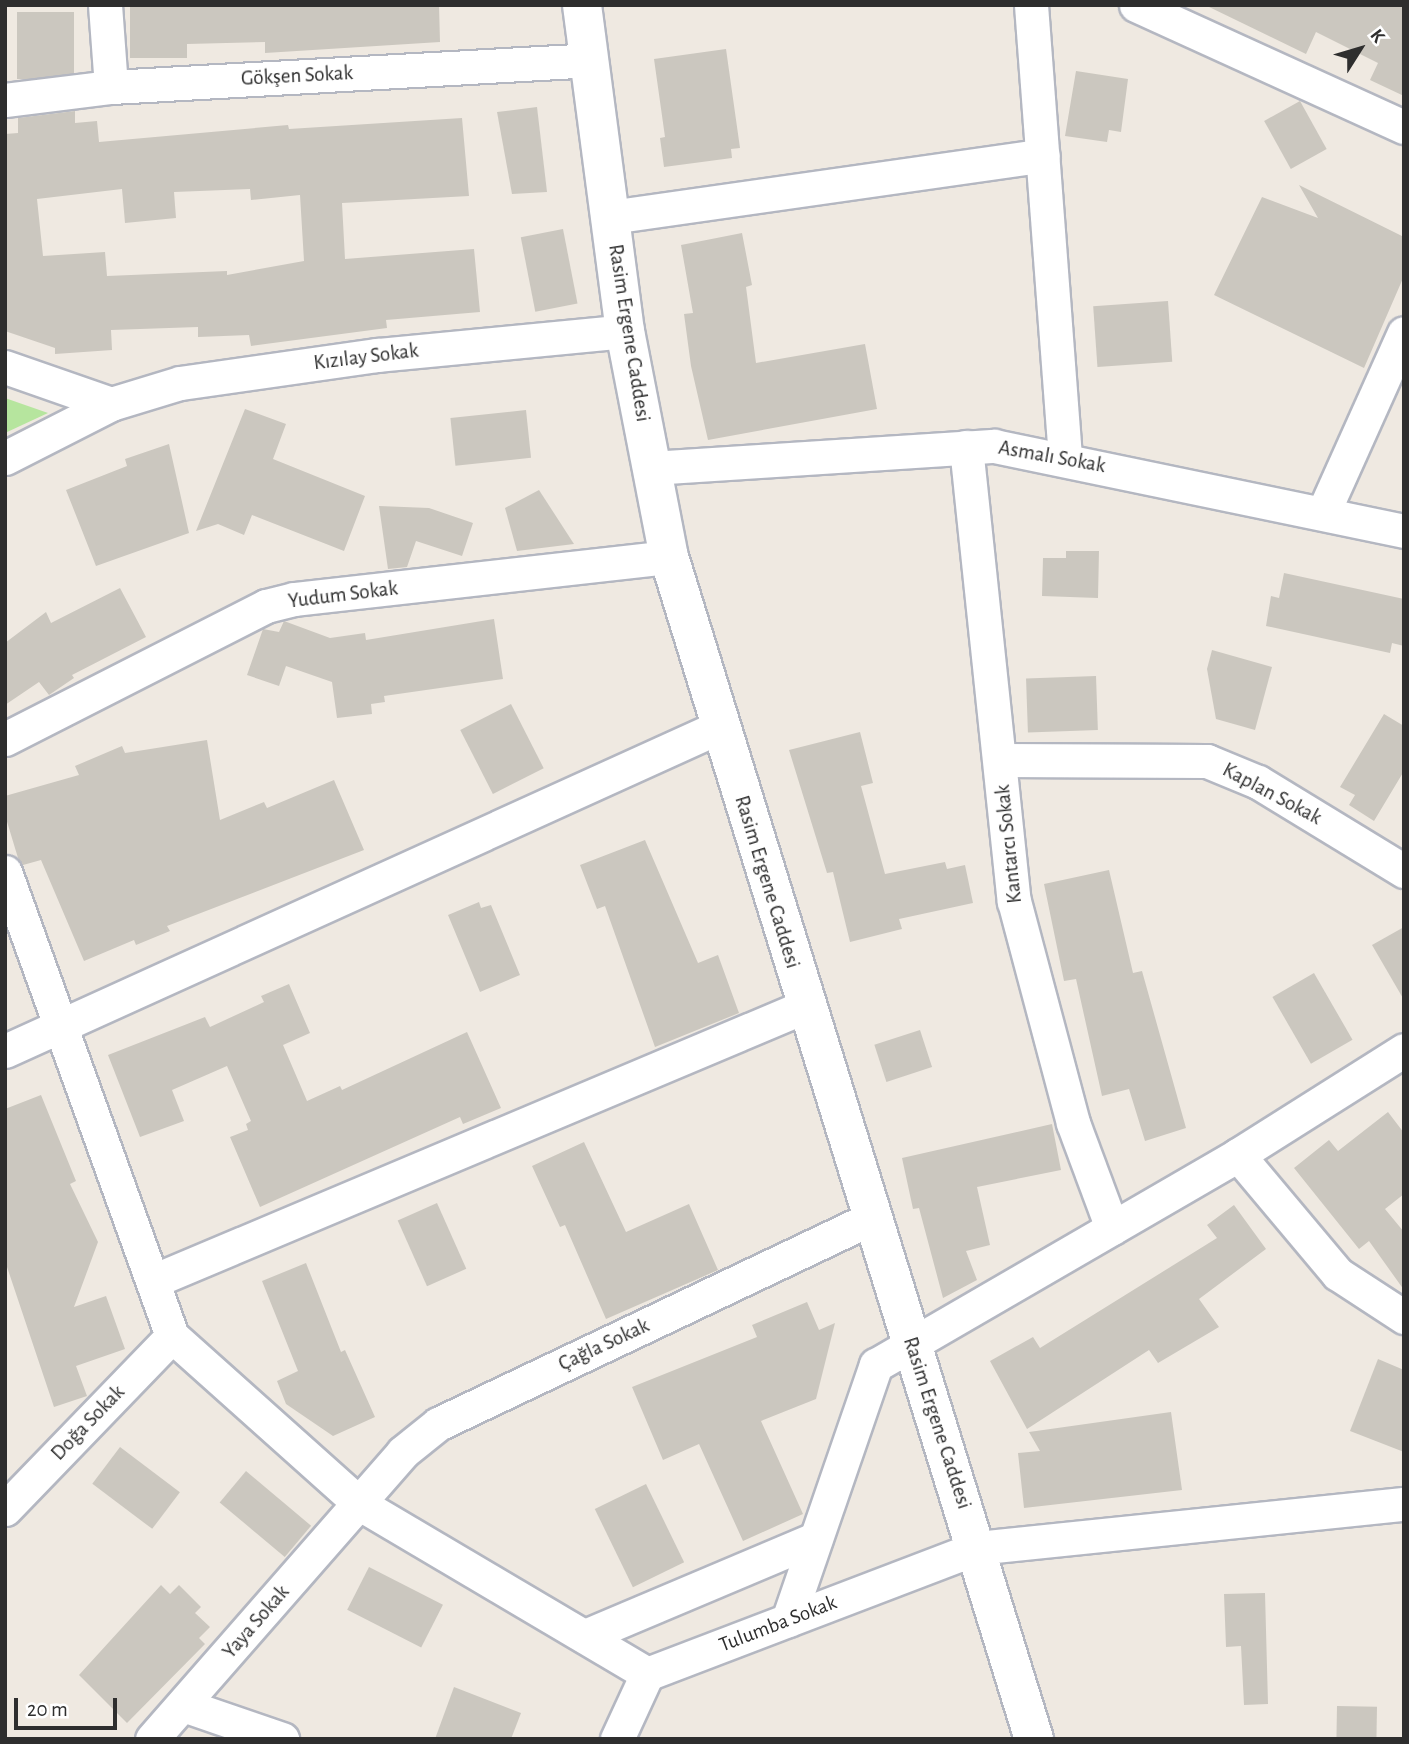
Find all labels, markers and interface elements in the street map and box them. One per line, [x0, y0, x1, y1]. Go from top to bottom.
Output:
north arrow [1325, 14, 1395, 84]
text: K [1366, 26, 1388, 46]
street label: Gökşen Sokak [240, 60, 354, 92]
street label: Rasim Ergene Caddesi [603, 242, 655, 424]
street label: Kızılay Sokak [312, 338, 420, 376]
street label: Asmalı Sokak [996, 435, 1108, 479]
street label: Yudum Sokak [287, 576, 399, 614]
street label: Kaplan Sokak [1218, 757, 1326, 831]
street label: Kantarcı Sokak [990, 783, 1028, 905]
street label: Rasim Ergene Caddesi [729, 792, 805, 972]
street label: Çağla Sokak [555, 1313, 653, 1377]
street label: Rasim Ergene Caddesi [897, 1334, 977, 1512]
street label: Doğa Sokak [46, 1380, 130, 1466]
street label: Yaya Sokak [217, 1580, 295, 1664]
street label: Tulumba Sokak [716, 1590, 840, 1658]
scale bar [18, 1684, 121, 1728]
text: 20 m [27, 1699, 68, 1720]

